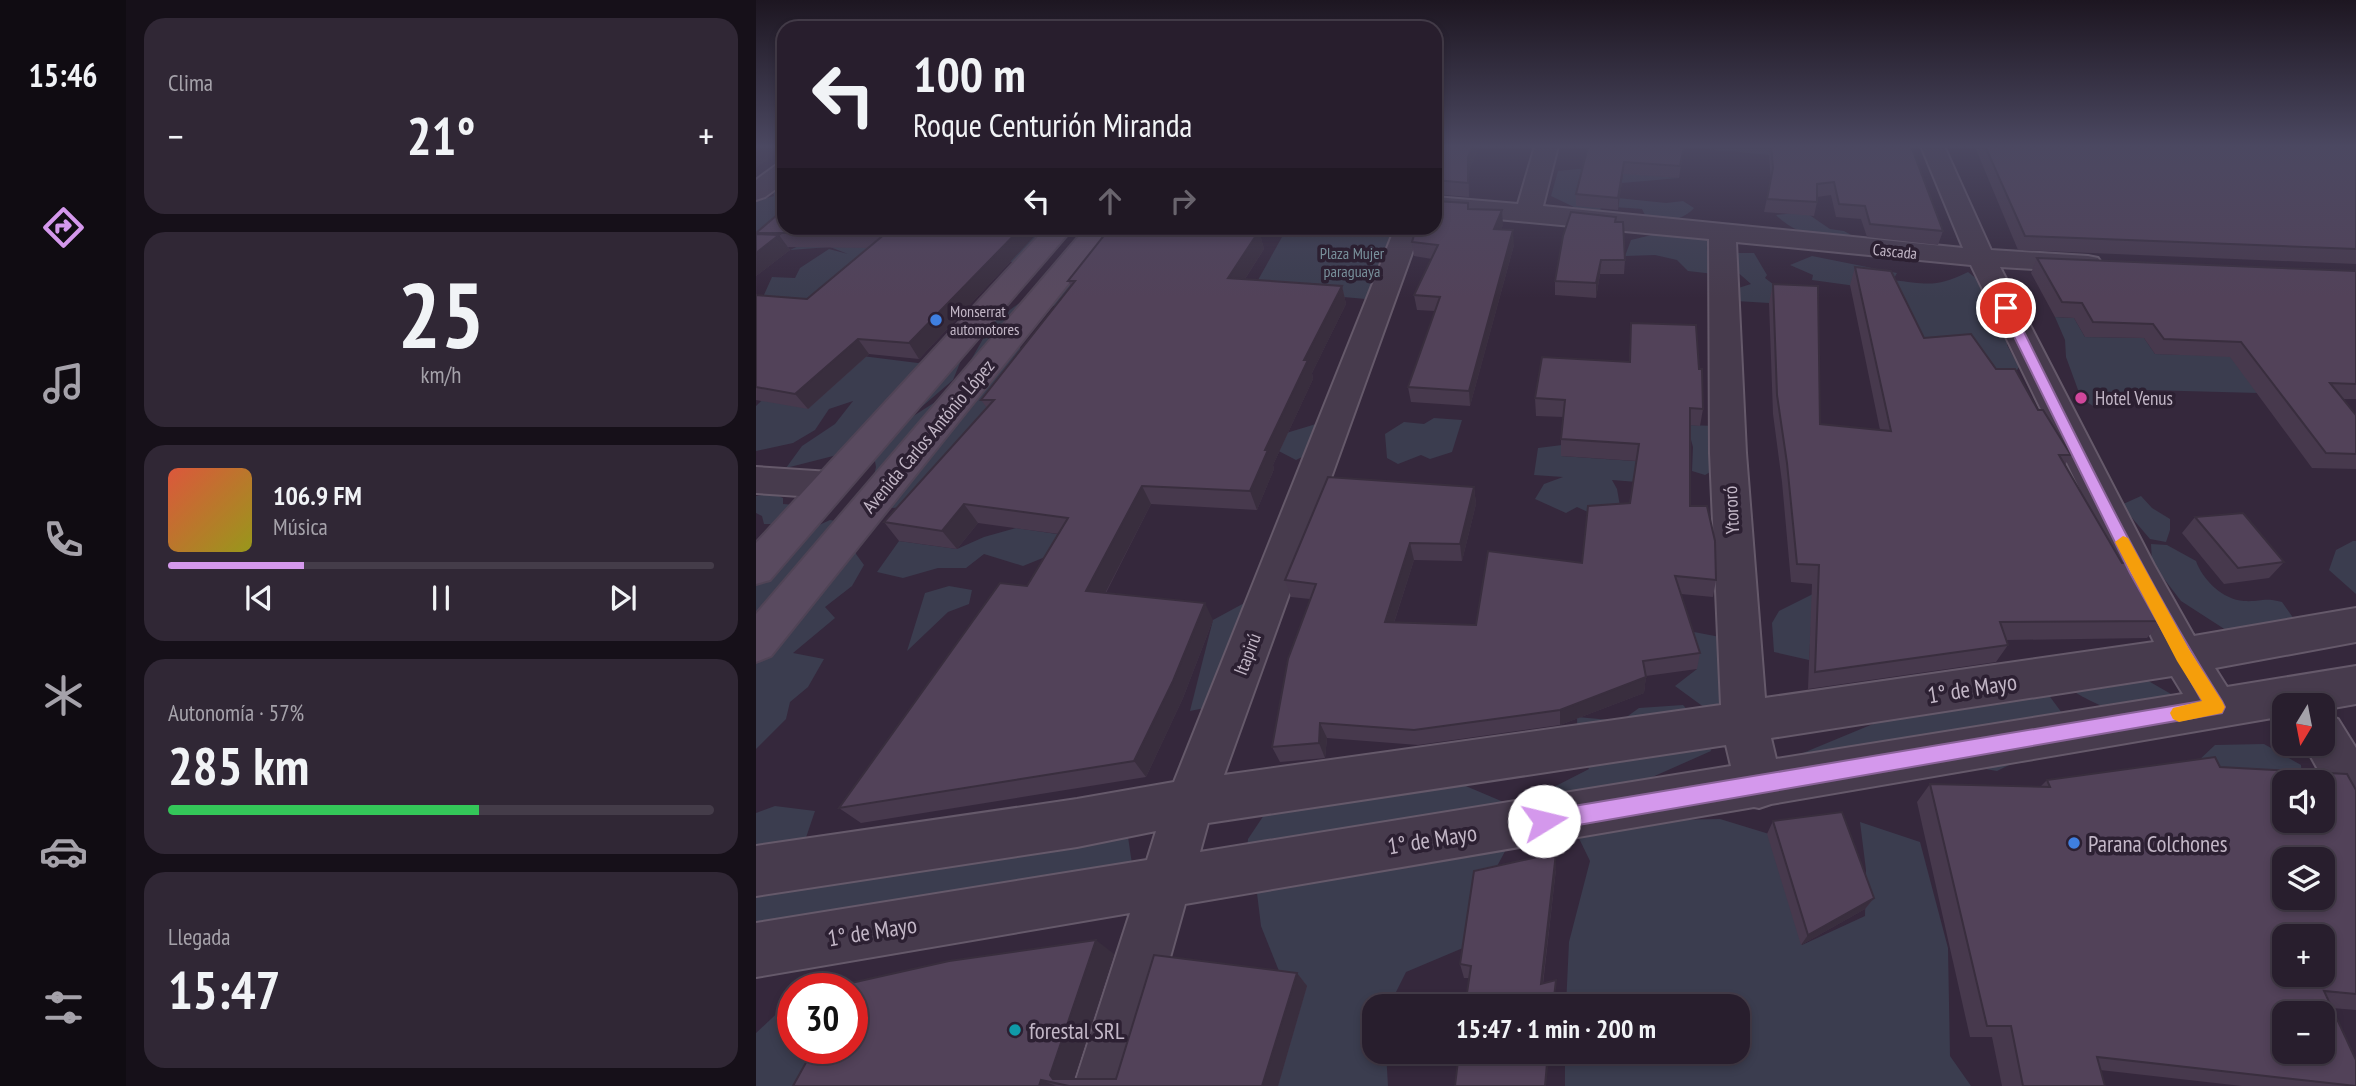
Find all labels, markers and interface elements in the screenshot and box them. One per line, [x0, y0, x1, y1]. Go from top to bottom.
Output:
text: 100 m [913, 42, 1026, 106]
icon: left [798, 49, 889, 140]
text: 15:46 [28, 54, 98, 96]
text: Clima [168, 68, 213, 97]
text: 21° [407, 102, 475, 169]
text: Roque Centurión Miranda [913, 104, 1192, 146]
text: − [168, 111, 184, 160]
text: + [698, 111, 714, 160]
icon: left [1018, 182, 1056, 220]
icon: ahead [1091, 182, 1129, 220]
icon: right [1164, 182, 1202, 220]
icon: directions [39, 203, 88, 252]
street label: Cascada [1872, 239, 1918, 263]
park label: Plaza Mujer paraguaya [1320, 243, 1385, 281]
text: 25 [398, 255, 485, 373]
pin [1976, 278, 2036, 338]
icon: arrive [1987, 289, 2025, 327]
place label: Monserrat automotores [950, 301, 1019, 339]
marker: Monserrat automotores [928, 312, 944, 328]
street label: Avenida Carlos António López [857, 354, 999, 518]
icon: music [39, 359, 88, 408]
text: km/h [421, 360, 461, 389]
place label: Hotel Venus [2095, 386, 2173, 410]
marker: Hotel Venus [2073, 390, 2089, 406]
text: 106.9 FM [273, 479, 362, 512]
street label: Ytororó [1718, 485, 1744, 535]
text: Música [273, 512, 328, 541]
icon: phone [39, 515, 88, 564]
icon: previous [240, 579, 278, 617]
icon: pause [422, 579, 460, 617]
icon: next [604, 579, 642, 617]
street label: Itapirú [1228, 630, 1266, 678]
street label: 1° de Mayo [1925, 667, 2019, 709]
icon: climate [39, 671, 88, 720]
north arrow [2272, 693, 2334, 756]
map controls [2272, 693, 2335, 1064]
text: Autonomía · 57% [168, 698, 304, 727]
text: 285 km [168, 732, 309, 799]
button: sound [2272, 770, 2335, 833]
position arrow [1507, 784, 1581, 858]
street label: 1° de Mayo [1385, 818, 1479, 860]
icon: car [39, 827, 88, 876]
place label: Parana Colchones [2088, 829, 2228, 858]
marker: Parana Colchones [2066, 835, 2082, 851]
button: layers [2272, 847, 2335, 910]
street label: 1° de Mayo [825, 910, 919, 952]
text: Llegada [168, 922, 231, 951]
button: + [2272, 924, 2335, 987]
text: 15:47 [168, 956, 280, 1023]
speed limit sign: 30 [777, 973, 868, 1064]
icon: filters [39, 983, 88, 1032]
button: − [2272, 1001, 2335, 1064]
text: 15:47 · 1 min · 200 m [1456, 1012, 1656, 1045]
place label: forestal SRL [1029, 1016, 1125, 1045]
marker: forestal SRL [1007, 1022, 1023, 1038]

